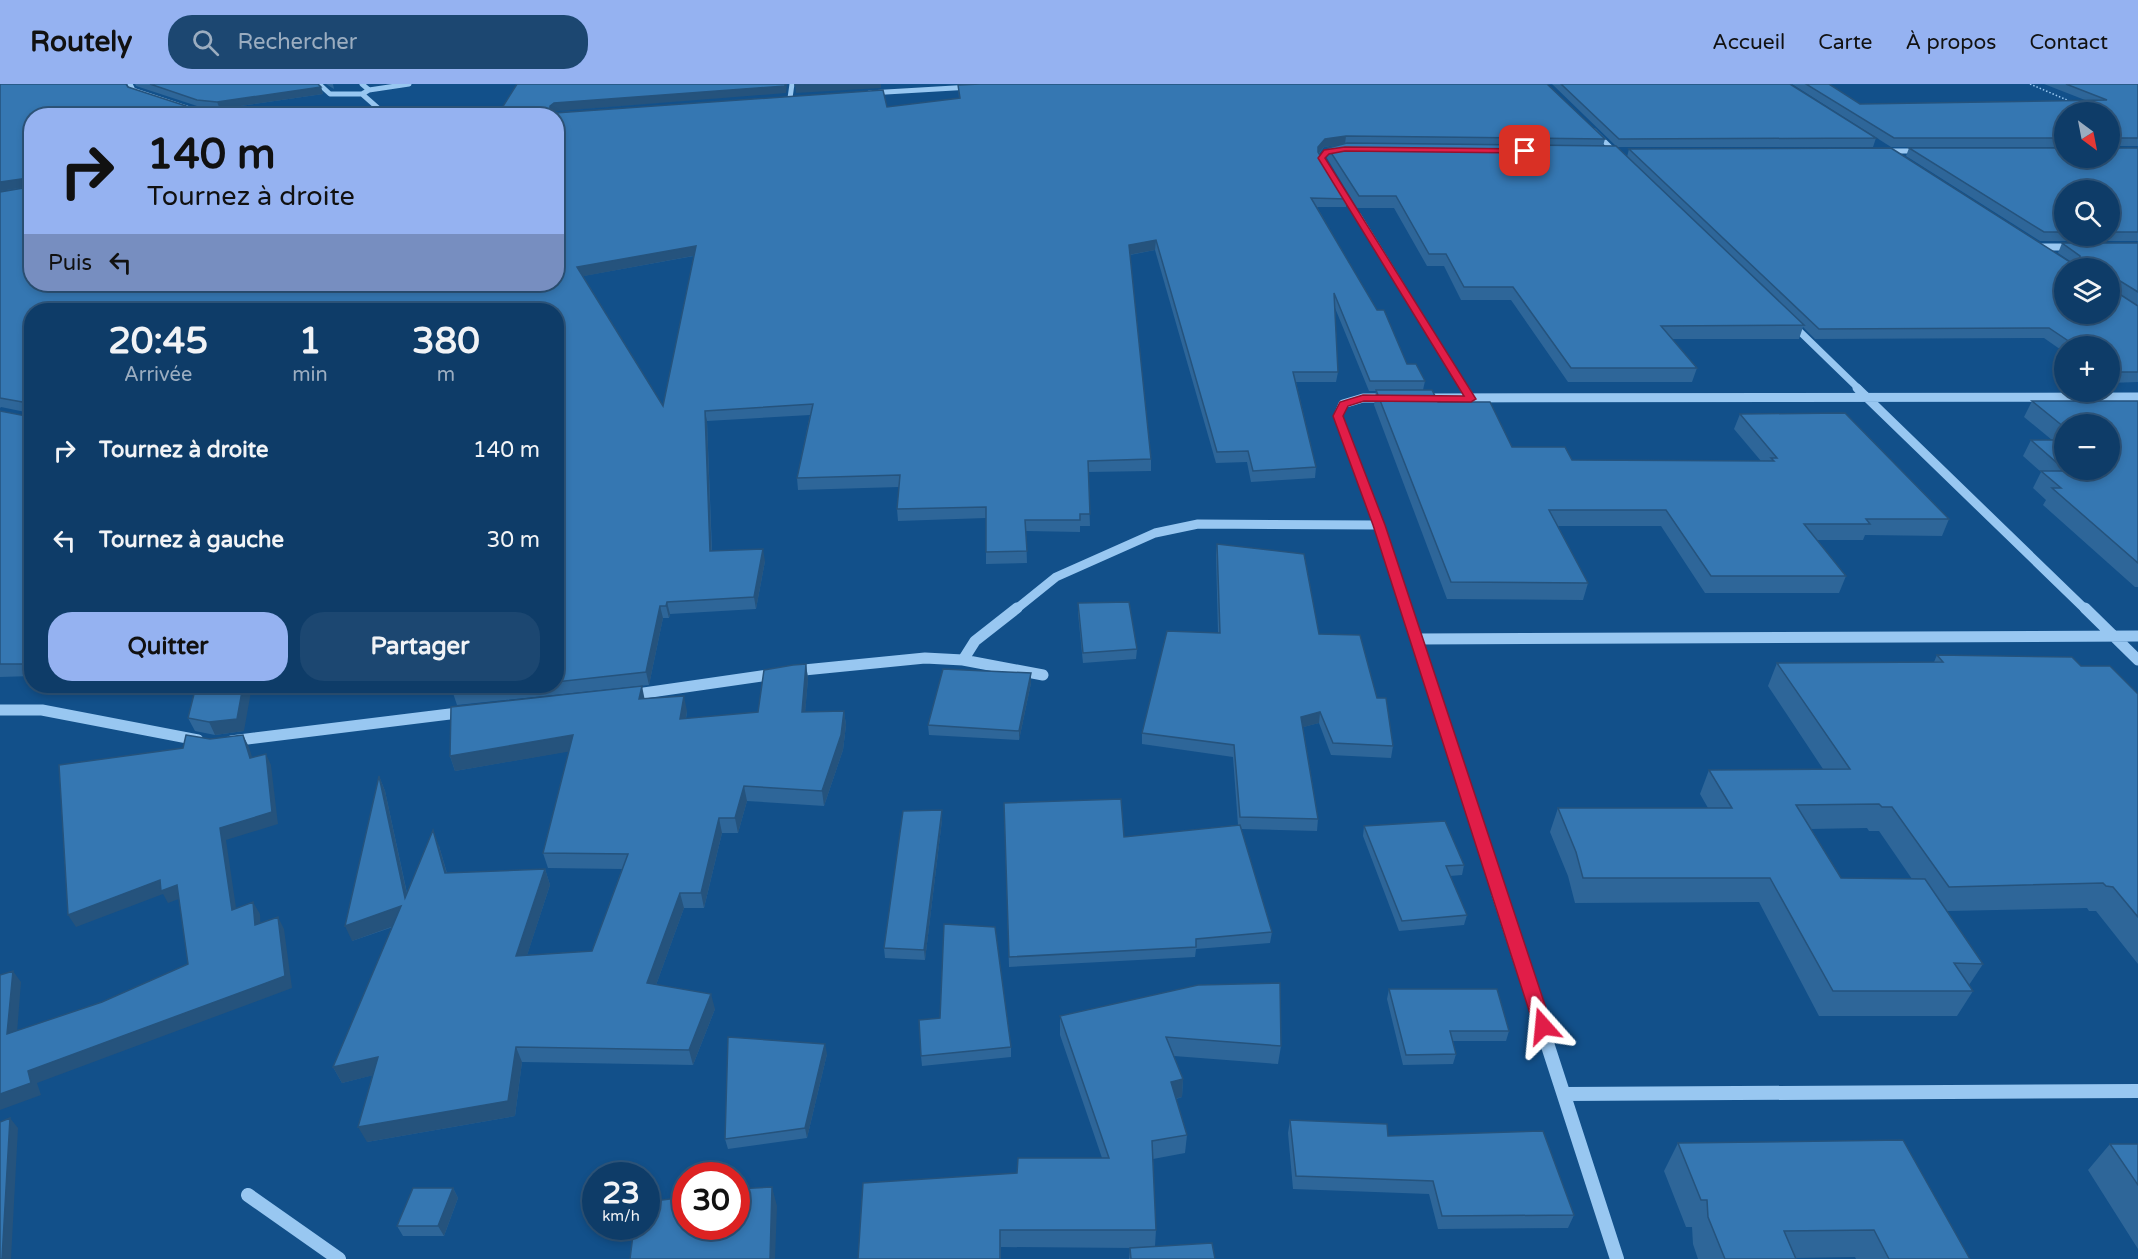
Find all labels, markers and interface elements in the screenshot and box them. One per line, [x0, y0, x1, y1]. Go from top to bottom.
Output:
search box [168, 15, 588, 69]
text: Routely [30, 25, 132, 59]
icon: search [189, 26, 222, 59]
text: Rechercher [237, 29, 357, 55]
text: Accueil [1712, 30, 1785, 55]
text: Carte [1818, 30, 1872, 55]
text: À propos [1905, 30, 1996, 55]
text: Contact [2029, 30, 2108, 55]
north arrow [2054, 102, 2120, 168]
map controls [2054, 102, 2120, 480]
pin [1499, 125, 1550, 176]
text: 140 m [147, 129, 276, 180]
icon: right [48, 132, 126, 210]
icon: arrive [1508, 134, 1541, 167]
text: Tournez à droite [147, 180, 355, 213]
button: search [2054, 180, 2120, 246]
icon: left [104, 246, 137, 279]
text: Puis [48, 250, 92, 276]
button: layers [2054, 258, 2120, 324]
text: 20:45 [108, 320, 208, 363]
text: 1 [299, 320, 321, 363]
text: 380 [412, 320, 480, 363]
button: + [2054, 336, 2120, 402]
text: Arrivée [124, 363, 192, 387]
text: min [292, 363, 328, 387]
text: m [437, 363, 455, 387]
button: − [2054, 414, 2120, 480]
icon: right [48, 434, 81, 467]
text: Tournez à droite [99, 437, 268, 463]
text: 140 m [473, 437, 540, 463]
icon: left [48, 524, 81, 557]
text: Tournez à gauche [99, 527, 284, 553]
text: 30 m [486, 527, 540, 553]
button: Quitter [48, 612, 288, 681]
button: Partager [300, 612, 540, 681]
position arrow [1511, 994, 1575, 1058]
speed limit sign: 30 [672, 1162, 750, 1240]
text: 23 [602, 1175, 640, 1212]
text: km/h [602, 1207, 640, 1225]

